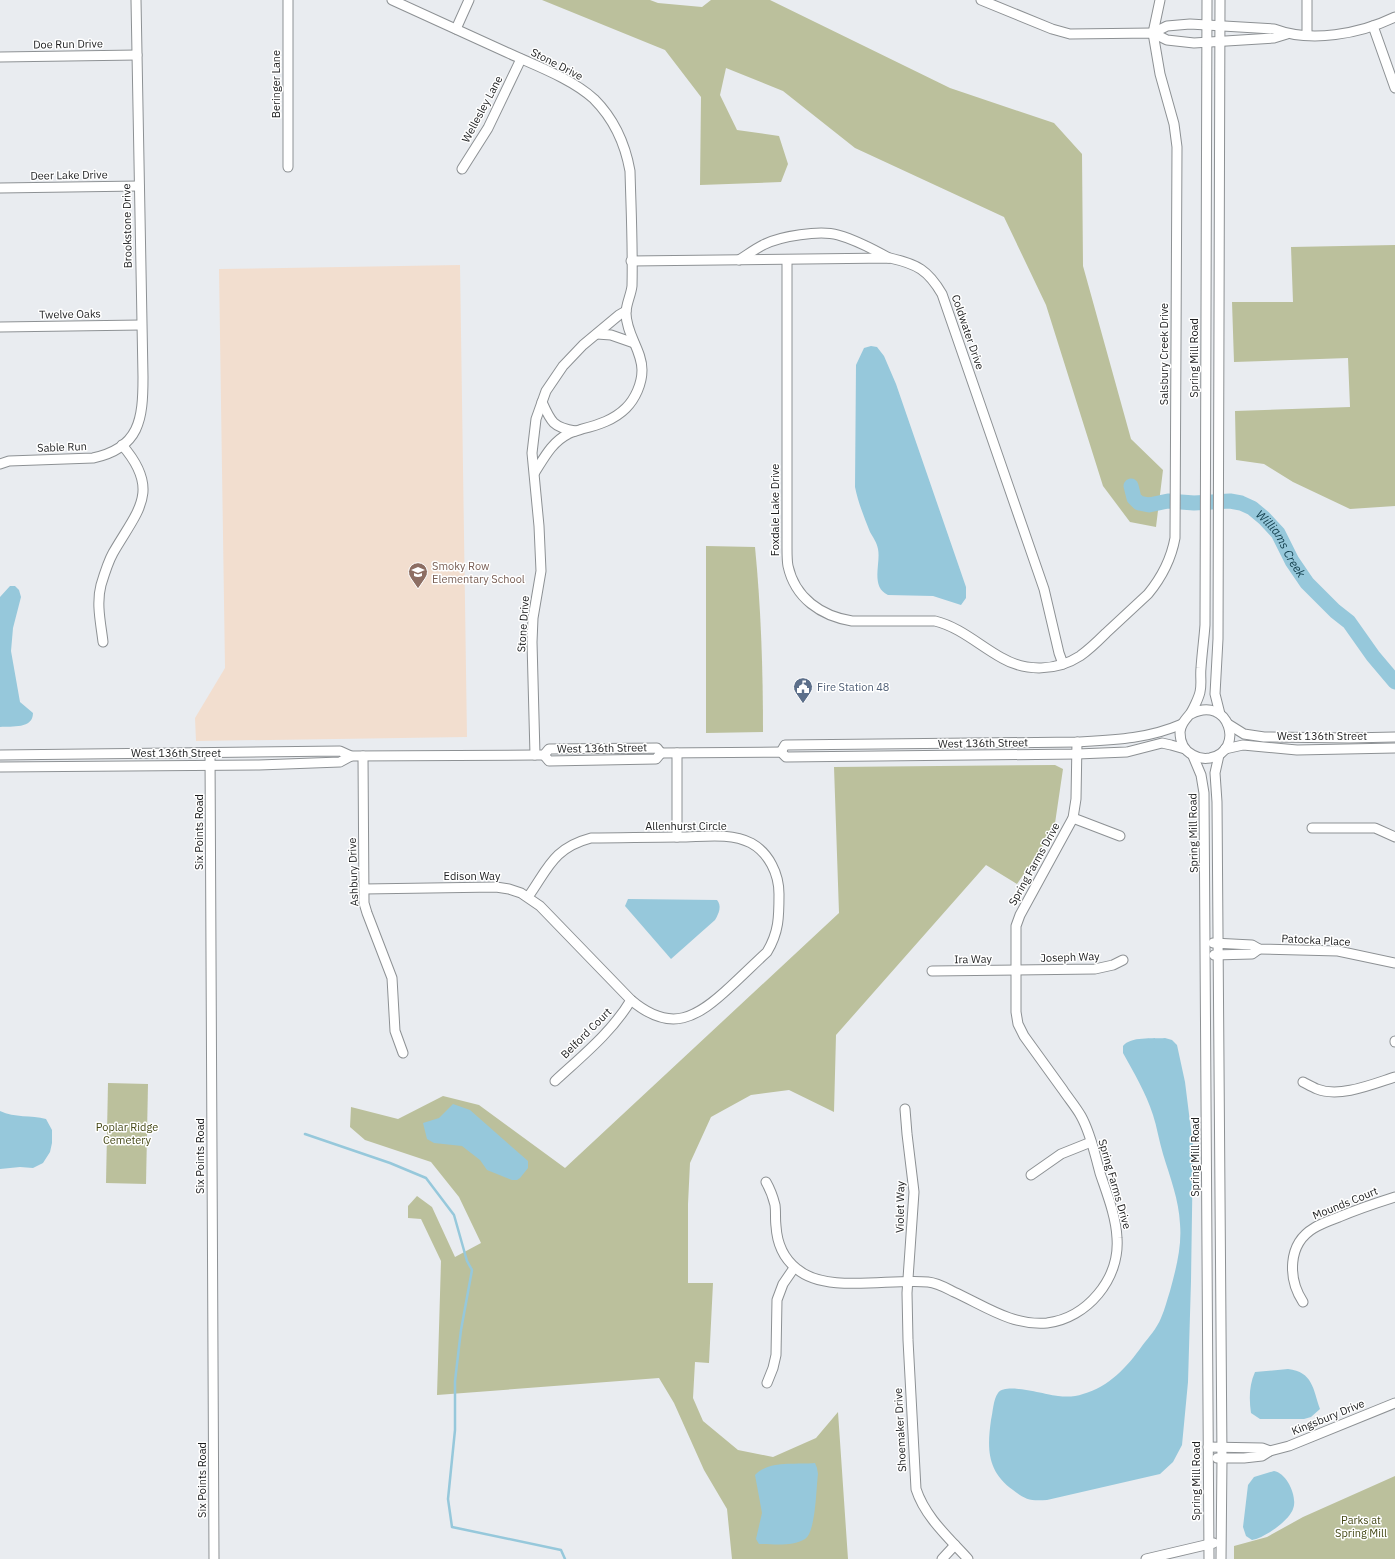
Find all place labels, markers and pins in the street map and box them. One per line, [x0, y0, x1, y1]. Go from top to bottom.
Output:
place label: Smoky Row Elementary School [432, 559, 525, 586]
school or university icon: Smoky Row Elementary School [407, 561, 429, 589]
public building icon: Fire Station 48 [792, 676, 814, 704]
place label: Fire Station 48 [817, 680, 889, 694]

